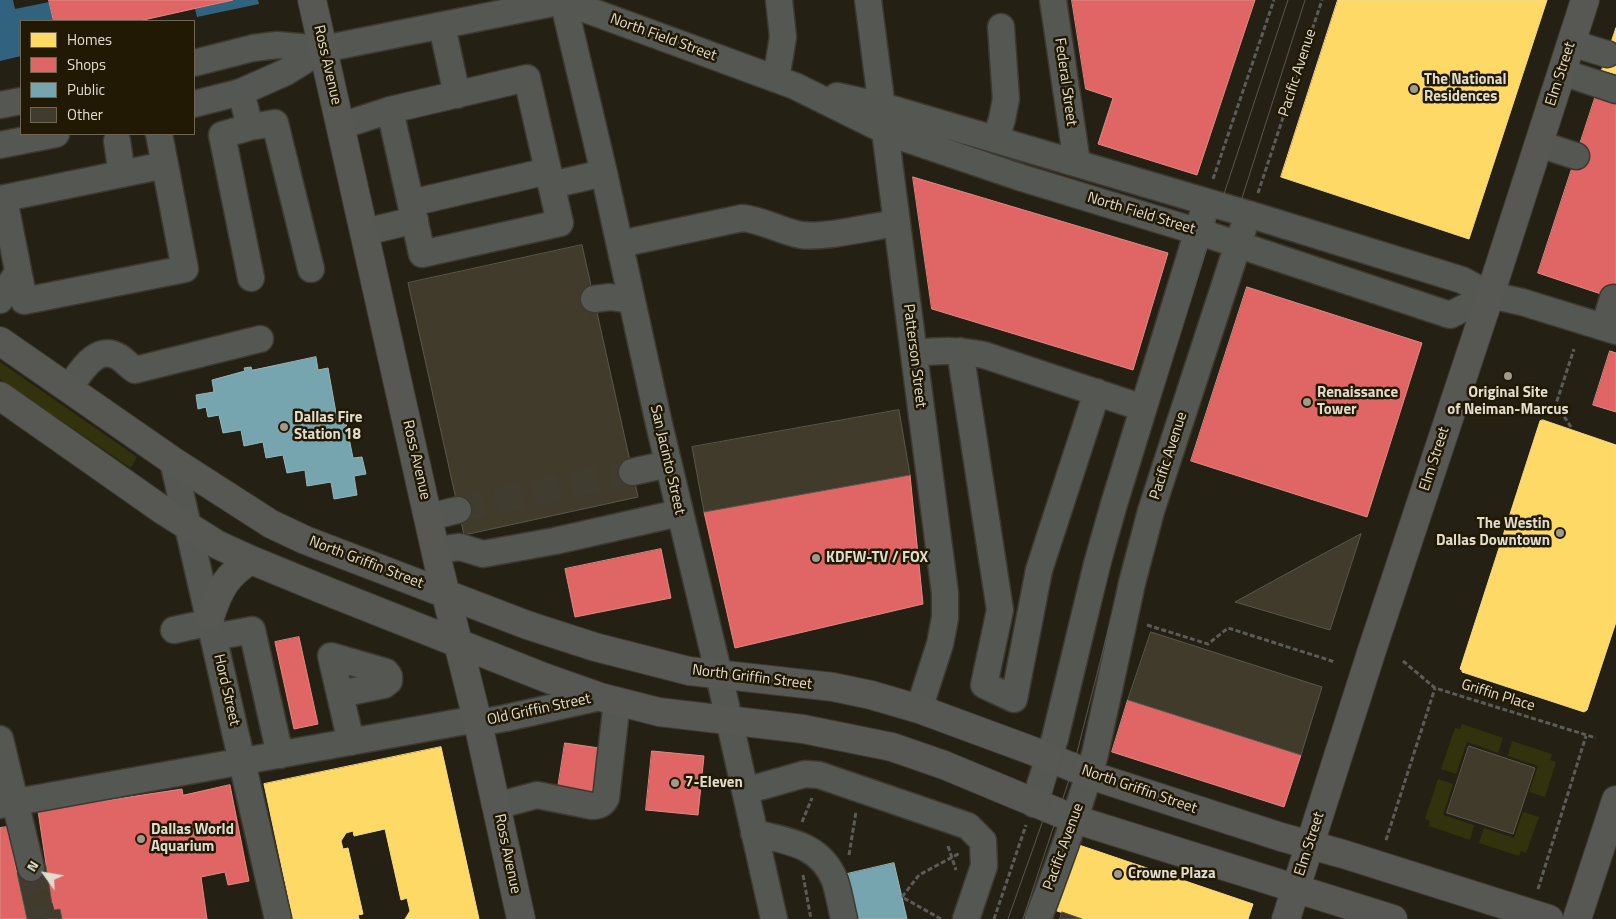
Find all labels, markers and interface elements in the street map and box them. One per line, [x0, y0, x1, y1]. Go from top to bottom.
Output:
street label: North Field Street [607, 10, 719, 66]
legend [20, 20, 195, 135]
street label: Ross Avenue [309, 23, 345, 107]
street label: Pacific Avenue [1275, 27, 1321, 119]
text: Homes [67, 28, 112, 51]
street label: Federal Street [1050, 37, 1080, 127]
street label: Elm Street [1542, 40, 1580, 108]
text: Shops [67, 53, 106, 76]
place label: The National Residences [1424, 71, 1507, 106]
text: Public [67, 78, 105, 101]
marker: The National Residences [1408, 83, 1420, 95]
text: Other [67, 103, 103, 126]
street label: North Field Street [1085, 189, 1197, 239]
street label: Patterson Street [899, 303, 929, 409]
marker: Original Site of Neiman-Marcus [1502, 370, 1514, 382]
place label: Renaissance Tower [1317, 384, 1398, 419]
place label: Original Site of Neiman-Marcus [1447, 384, 1569, 419]
marker: Renaissance Tower [1301, 396, 1313, 408]
street label: San Jacinto Street [646, 403, 688, 517]
place label: Dallas Fire Station 18 [294, 409, 362, 444]
street label: Pacific Avenue [1146, 410, 1192, 502]
street label: Ross Avenue [398, 418, 434, 502]
marker: Dallas Fire Station 18 [278, 421, 290, 433]
street label: Elm Street [1416, 425, 1454, 493]
place label: The Westin Dallas Downtown [1436, 515, 1550, 550]
marker: The Westin Dallas Downtown [1554, 527, 1566, 539]
street label: North Griffin Street [306, 533, 426, 593]
place label: KDFW-TV / FOX [826, 549, 928, 567]
marker: KDFW-TV / FOX [810, 552, 822, 564]
street label: Hord Street [209, 652, 243, 728]
street label: North Griffin Street [691, 662, 813, 694]
street label: Griffin Place [1459, 676, 1537, 716]
street label: Old Griffin Street [486, 690, 592, 730]
street label: North Griffin Street [1079, 762, 1199, 818]
place label: 7-Eleven [685, 774, 743, 792]
marker: 7-Eleven [669, 777, 681, 789]
street label: Pacific Avenue [1040, 801, 1088, 893]
street label: Elm Street [1291, 810, 1329, 878]
street label: Ross Avenue [490, 812, 524, 896]
place label: Dallas World Aquarium [151, 821, 234, 856]
marker: Dallas World Aquarium [135, 833, 147, 845]
north arrow [20, 849, 70, 899]
text: N [20, 856, 43, 875]
place label: Crowne Plaza [1128, 865, 1216, 883]
marker: Crowne Plaza [1112, 868, 1124, 880]

